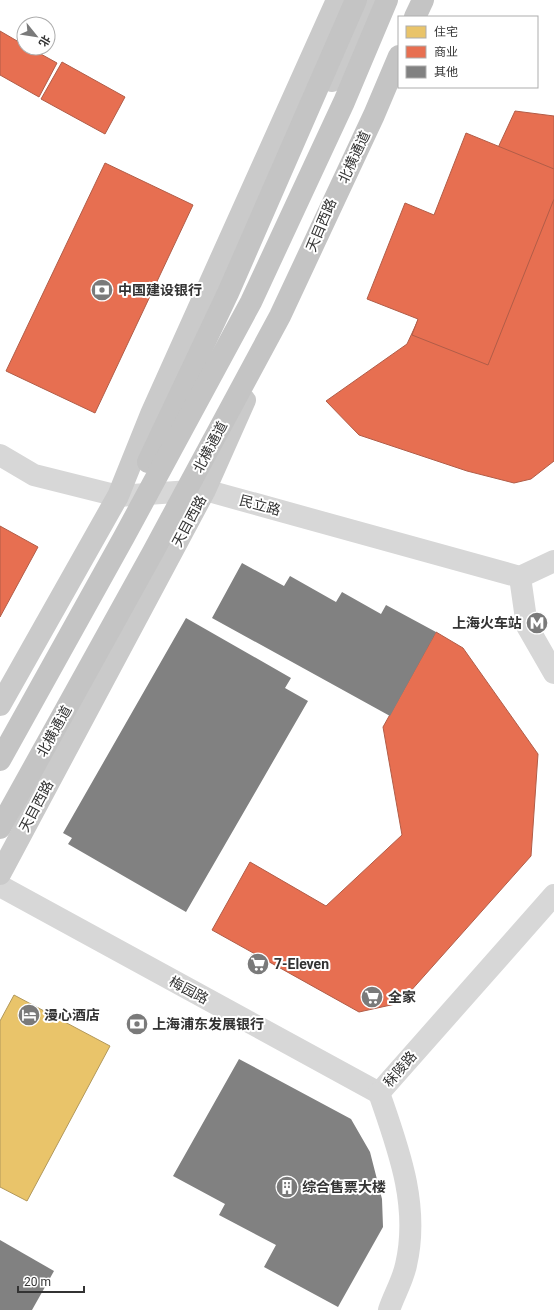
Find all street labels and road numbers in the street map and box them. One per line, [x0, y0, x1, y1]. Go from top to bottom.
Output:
street label: 北横通道 [335, 128, 373, 186]
street label: 天目西路 [303, 196, 339, 254]
street label: 北横通道 [190, 419, 230, 475]
street label: 民立路 [238, 492, 282, 518]
street label: 天目西路 [169, 493, 209, 549]
street label: 北横通道 [33, 703, 75, 759]
street label: 天目西路 [16, 778, 56, 834]
street label: 梅园路 [167, 973, 211, 1007]
street label: 秣陵路 [380, 1048, 420, 1090]

